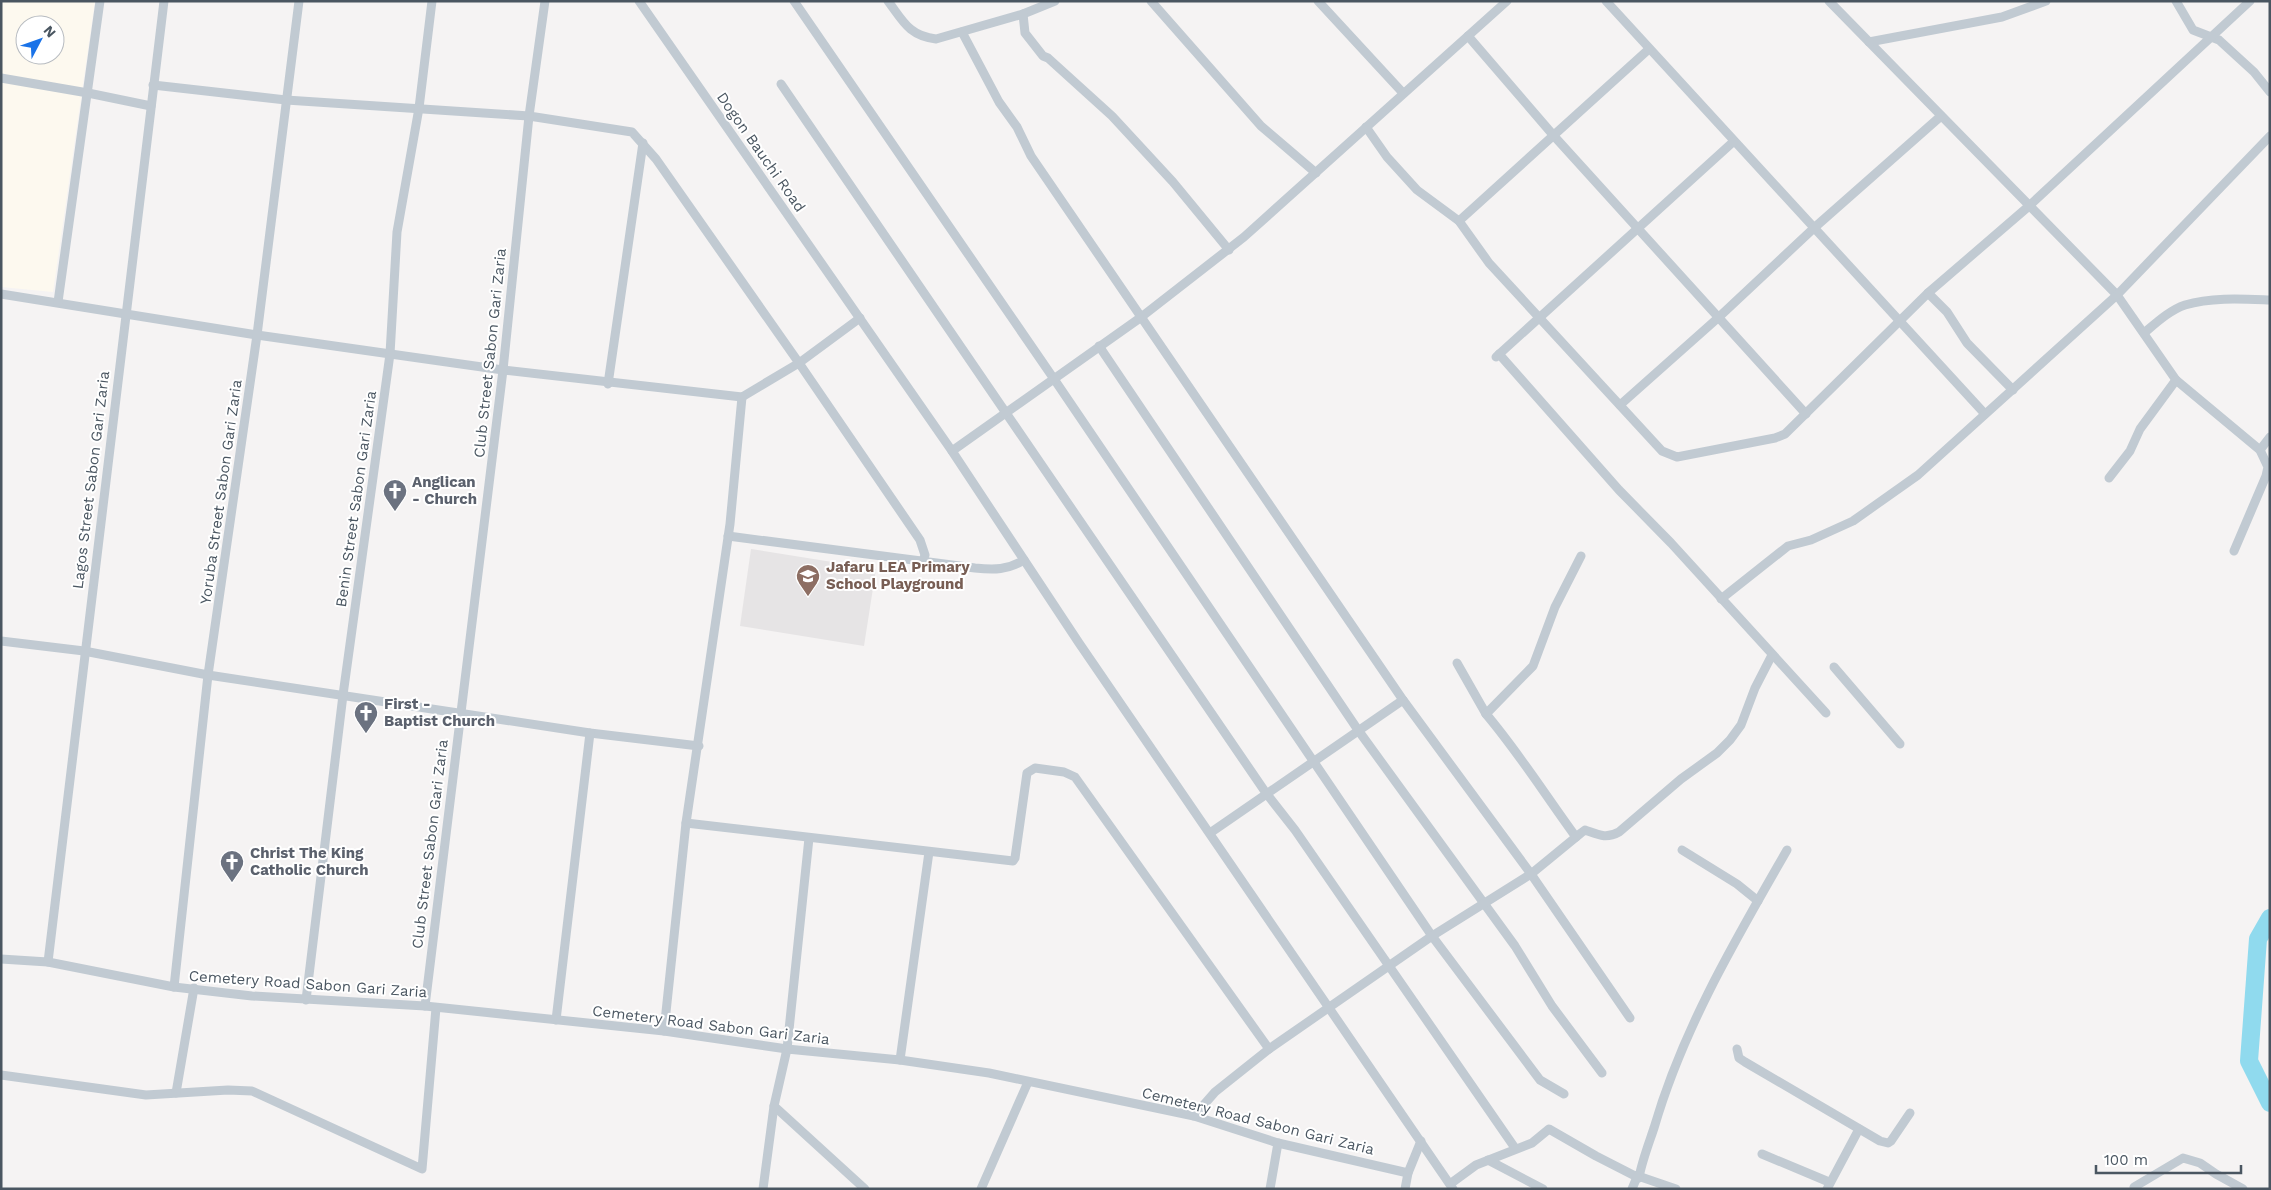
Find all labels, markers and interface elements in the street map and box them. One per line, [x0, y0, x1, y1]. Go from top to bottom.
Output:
north arrow [15, 15, 65, 65]
text: N [40, 22, 59, 41]
street label: Dogon Bauchi Road [713, 89, 809, 215]
street label: Club Street Sabon Gari Zaria [470, 247, 510, 459]
street label: Lagos Street Sabon Gari Zaria [69, 369, 113, 590]
street label: Yoruba Street Sabon Gari Zaria [196, 378, 246, 605]
street label: Benin Street Sabon Gari Zaria [332, 389, 380, 608]
place label: Anglican - Church [412, 473, 477, 508]
church icon: Anglican - Church [382, 478, 408, 512]
place label: Jafaru LEA Primary School Playground [826, 558, 970, 593]
school or university icon: Jafaru LEA Primary School Playground [795, 563, 821, 597]
place label: First - Baptist Church [384, 695, 495, 730]
church icon: First - Baptist Church [353, 700, 379, 734]
street label: Club Street Sabon Gari Zaria [408, 738, 452, 950]
place label: Christ The King Catholic Church [250, 844, 369, 879]
church icon: Christ The King Catholic Church [219, 849, 245, 883]
street label: Cemetery Road Sabon Gari Zaria [188, 967, 428, 1001]
street label: Cemetery Road Sabon Gari Zaria [591, 1002, 831, 1049]
street label: Cemetery Road Sabon Gari Zaria [1140, 1083, 1377, 1159]
scale bar [2096, 1142, 2241, 1174]
text: 100 m [2104, 1151, 2148, 1169]

